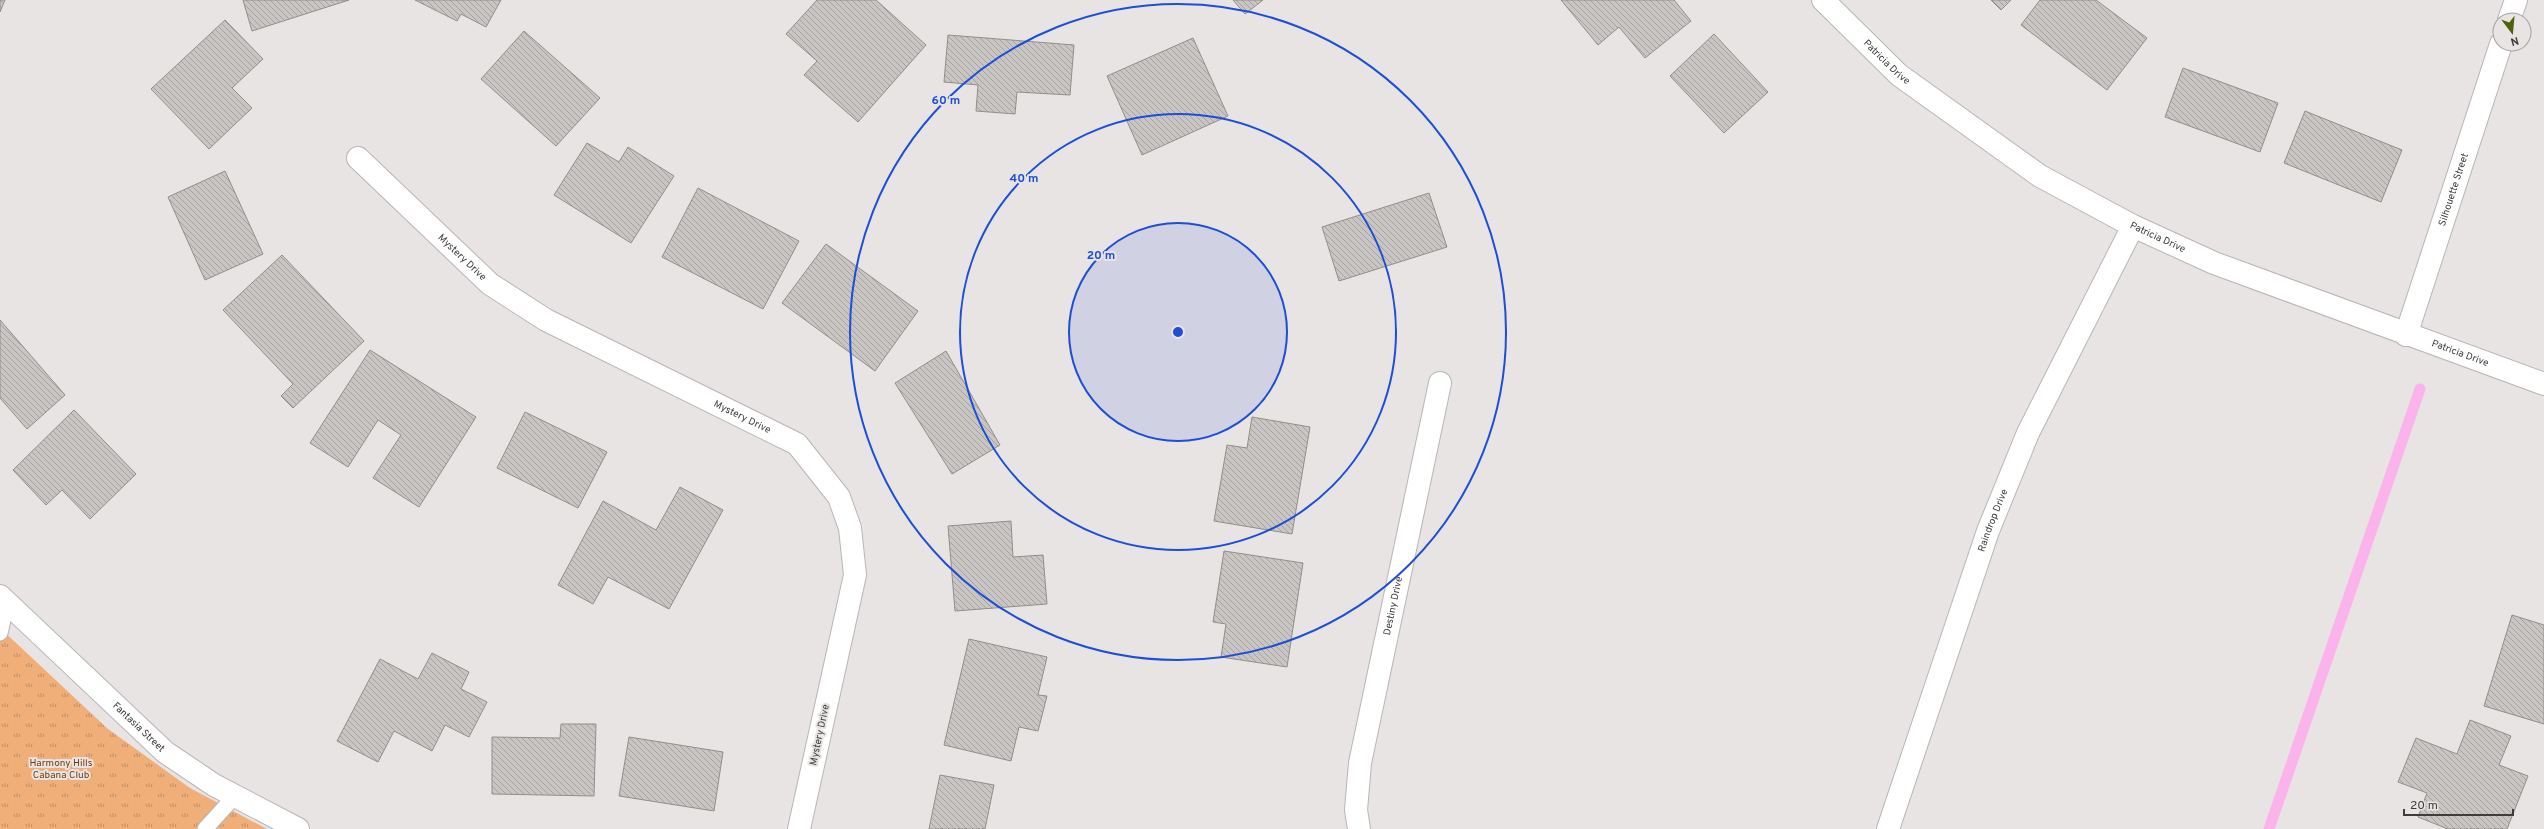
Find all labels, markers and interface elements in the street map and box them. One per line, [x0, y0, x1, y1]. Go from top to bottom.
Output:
north arrow [2492, 12, 2532, 52]
text: N [2509, 33, 2520, 48]
street label: Patricia Drive [1860, 37, 1913, 87]
text: 60 m [932, 93, 960, 109]
street label: Silhouette Street [2436, 151, 2472, 228]
text: 40 m [1009, 171, 1039, 187]
street label: Patricia Drive [2128, 219, 2188, 256]
street label: Mystery Drive [435, 231, 489, 284]
text: 20 m [1087, 248, 1115, 264]
centre of rings [1171, 325, 1185, 339]
street label: Patricia Drive [2430, 337, 2490, 370]
street label: Mystery Drive [711, 397, 773, 437]
street label: Raindrop Drive [1975, 487, 2011, 554]
street label: Destiny Drive [1381, 575, 1406, 636]
street label: Fantasia Street [110, 699, 168, 755]
street label: Mystery Drive [807, 703, 833, 767]
park label: Harmony Hills Cabana Club [30, 757, 93, 782]
scale bar [2404, 791, 2513, 817]
text: 20 m [2410, 798, 2438, 814]

